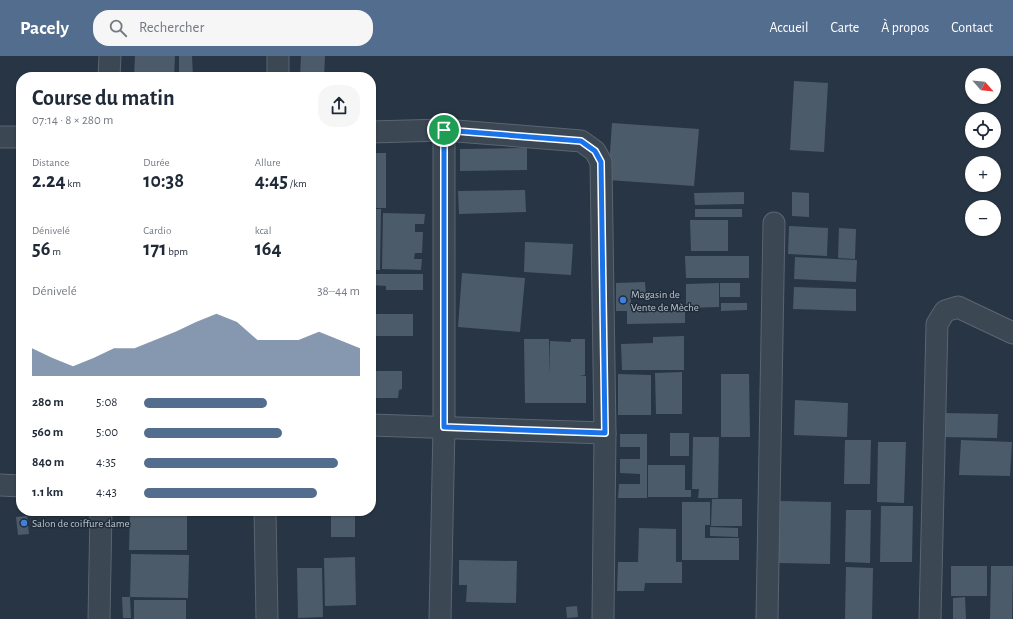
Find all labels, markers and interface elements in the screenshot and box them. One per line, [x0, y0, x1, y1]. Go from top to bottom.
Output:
search box [93, 10, 373, 46]
icon: search [107, 17, 129, 39]
text: Pacely [20, 19, 69, 38]
text: Rechercher [139, 20, 204, 35]
text: Accueil [769, 21, 808, 35]
text: Carte [830, 21, 859, 35]
text: À propos [881, 21, 929, 35]
text: Contact [951, 21, 993, 35]
north arrow [965, 68, 1001, 104]
map controls [965, 68, 1001, 236]
button: share [318, 85, 360, 127]
text: Course du matin [32, 87, 175, 109]
button: locate [965, 112, 1001, 148]
pin [427, 113, 461, 147]
text: 07:14 · 8 × 280 m [32, 114, 113, 127]
icon: arrive [433, 119, 455, 141]
button: + [965, 156, 1001, 192]
text: Distance [32, 157, 69, 168]
text: Durée [143, 157, 170, 168]
text: Allure [255, 157, 281, 168]
text: 2.24 [32, 171, 65, 191]
text: 10:38 [143, 171, 184, 191]
text: 4:45 [255, 171, 288, 191]
text: km [65, 178, 81, 189]
text: /km [288, 178, 307, 189]
button: − [965, 200, 1001, 236]
text: Dénivelé [32, 225, 70, 236]
text: Cardio [143, 225, 171, 236]
text: kcal [255, 225, 271, 236]
text: 56 [32, 239, 50, 259]
text: 171 [143, 239, 166, 259]
text: 164 [255, 239, 282, 259]
text: m [50, 246, 61, 257]
text: bpm [166, 246, 188, 257]
text: Dénivelé [32, 285, 77, 298]
text: 38–44 m [317, 285, 360, 298]
place label: Magasin de Vente de Mèche [631, 289, 699, 313]
marker: Magasin de Vente de Mèche [618, 295, 628, 305]
text: 280 m [32, 396, 64, 409]
text: 5:08 [96, 396, 117, 409]
text: 560 m [32, 426, 63, 439]
text: 5:00 [96, 426, 118, 439]
text: 840 m [32, 456, 64, 469]
text: 4:35 [96, 456, 116, 469]
text: 1.1 km [32, 486, 63, 499]
text: 4:43 [96, 486, 117, 499]
marker: Salon de coiffure dame [19, 518, 29, 528]
place label: Salon de coiffure dame [32, 518, 130, 529]

